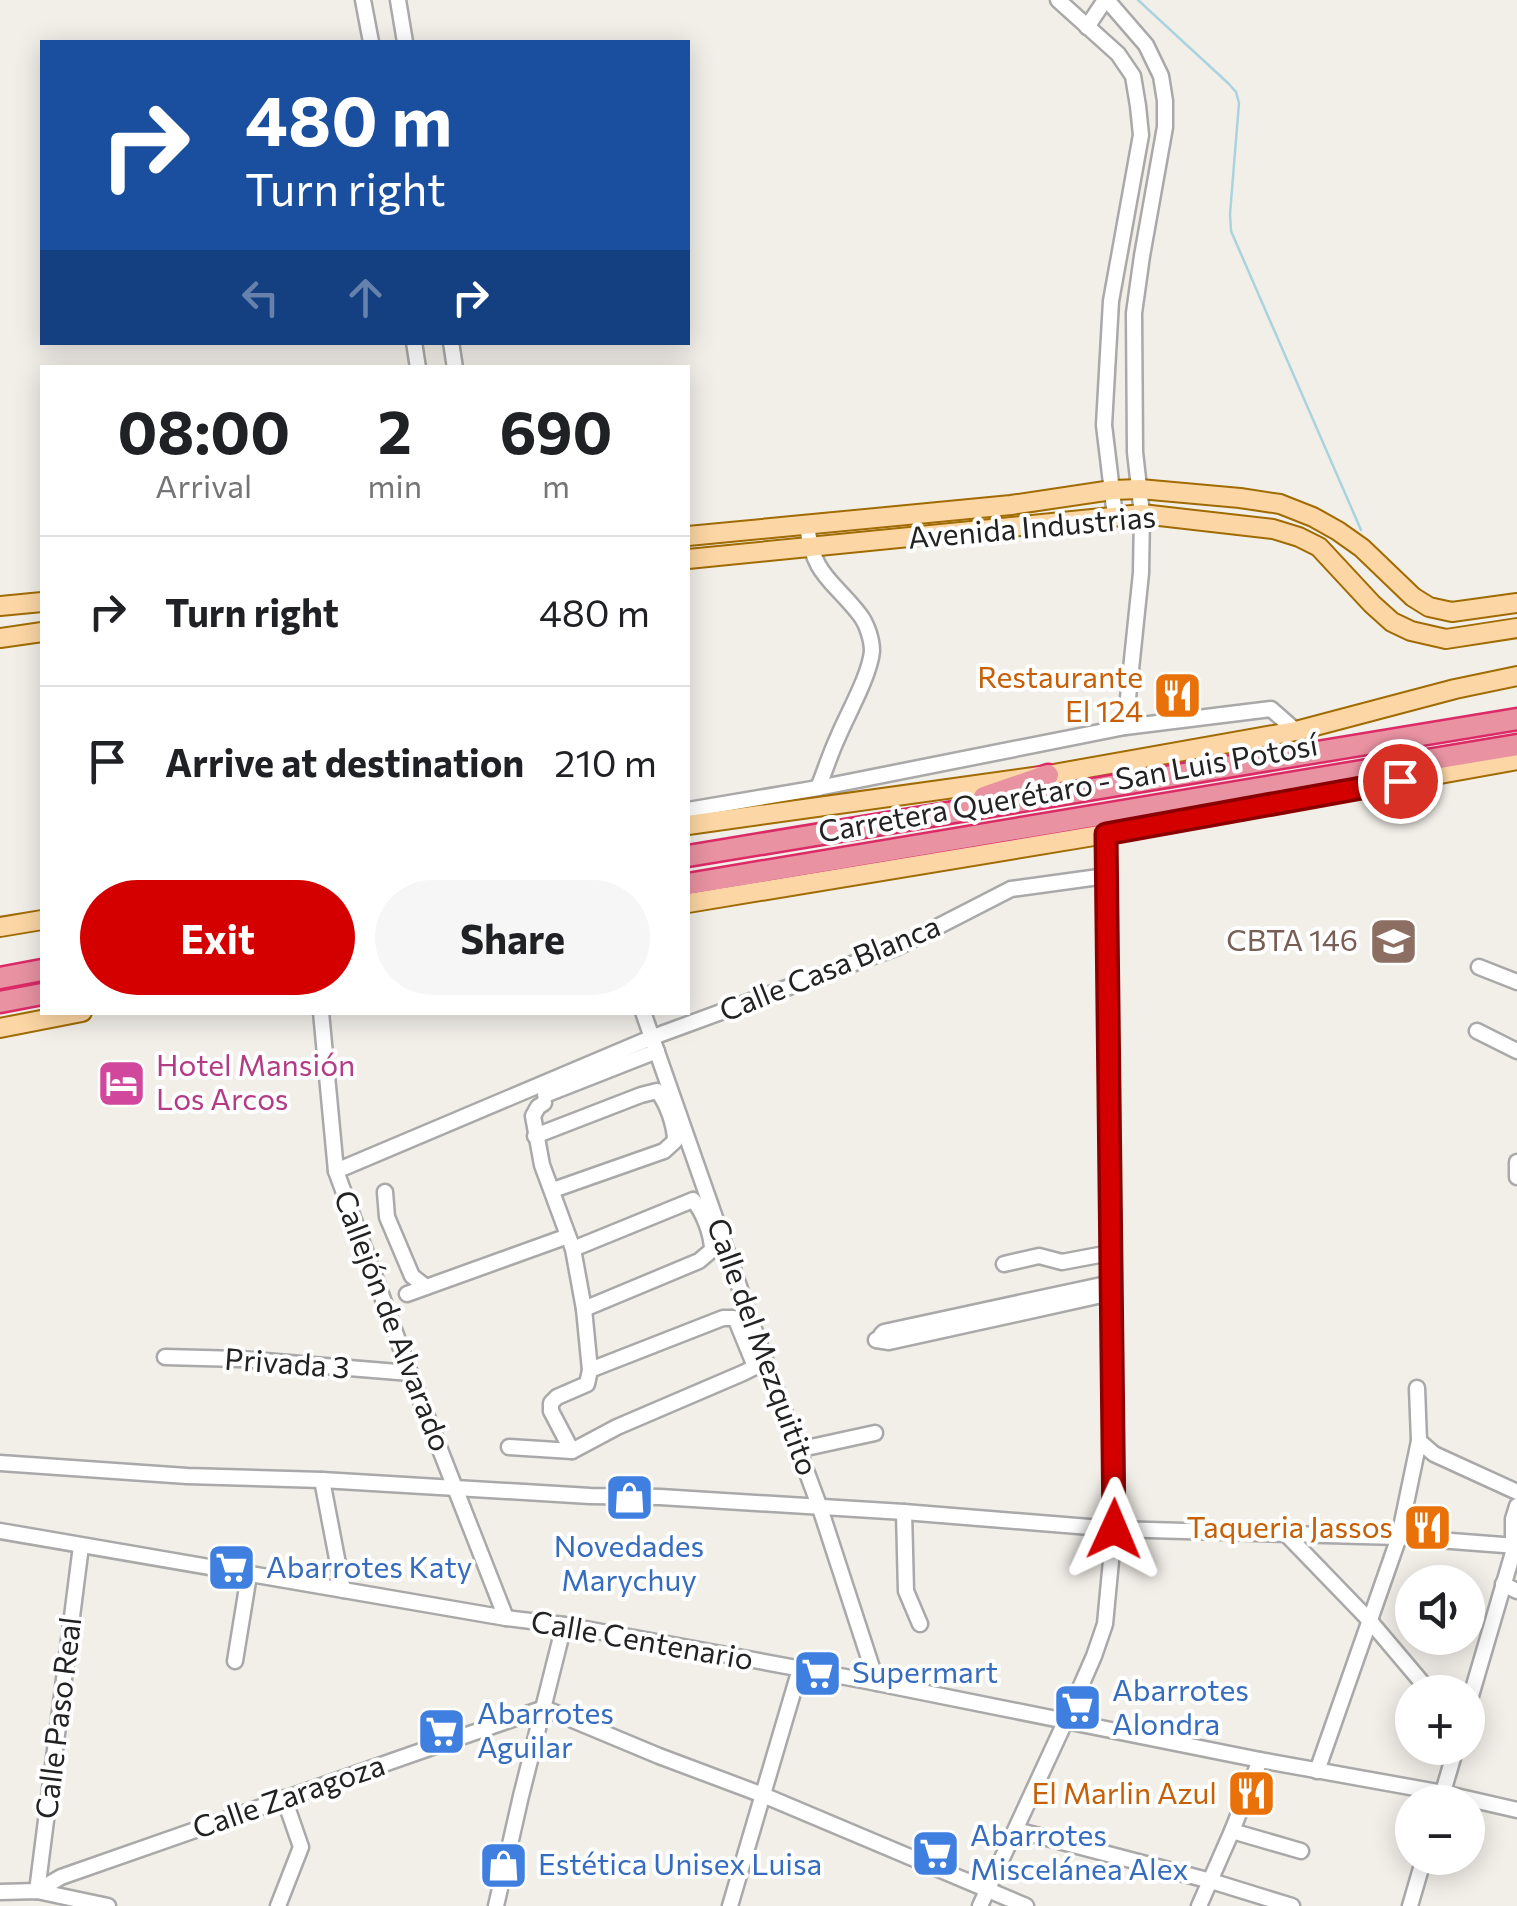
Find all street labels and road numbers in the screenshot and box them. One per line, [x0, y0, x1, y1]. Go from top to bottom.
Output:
street label: Avenida Industrias [906, 496, 1157, 555]
street label: Carretera Querétaro - San Luis Potosí [815, 724, 1321, 849]
street label: Calle Casa Blanca [713, 906, 945, 1028]
street label: Callejón de Alvarado [328, 1184, 461, 1456]
street label: Calle del Mezquitito [701, 1213, 828, 1480]
street label: Privada 3 [223, 1339, 351, 1384]
street label: Calle Centenario [528, 1601, 756, 1676]
street label: Calle Paso Real [26, 1615, 87, 1821]
street label: Calle Zaragoza [187, 1744, 389, 1845]

